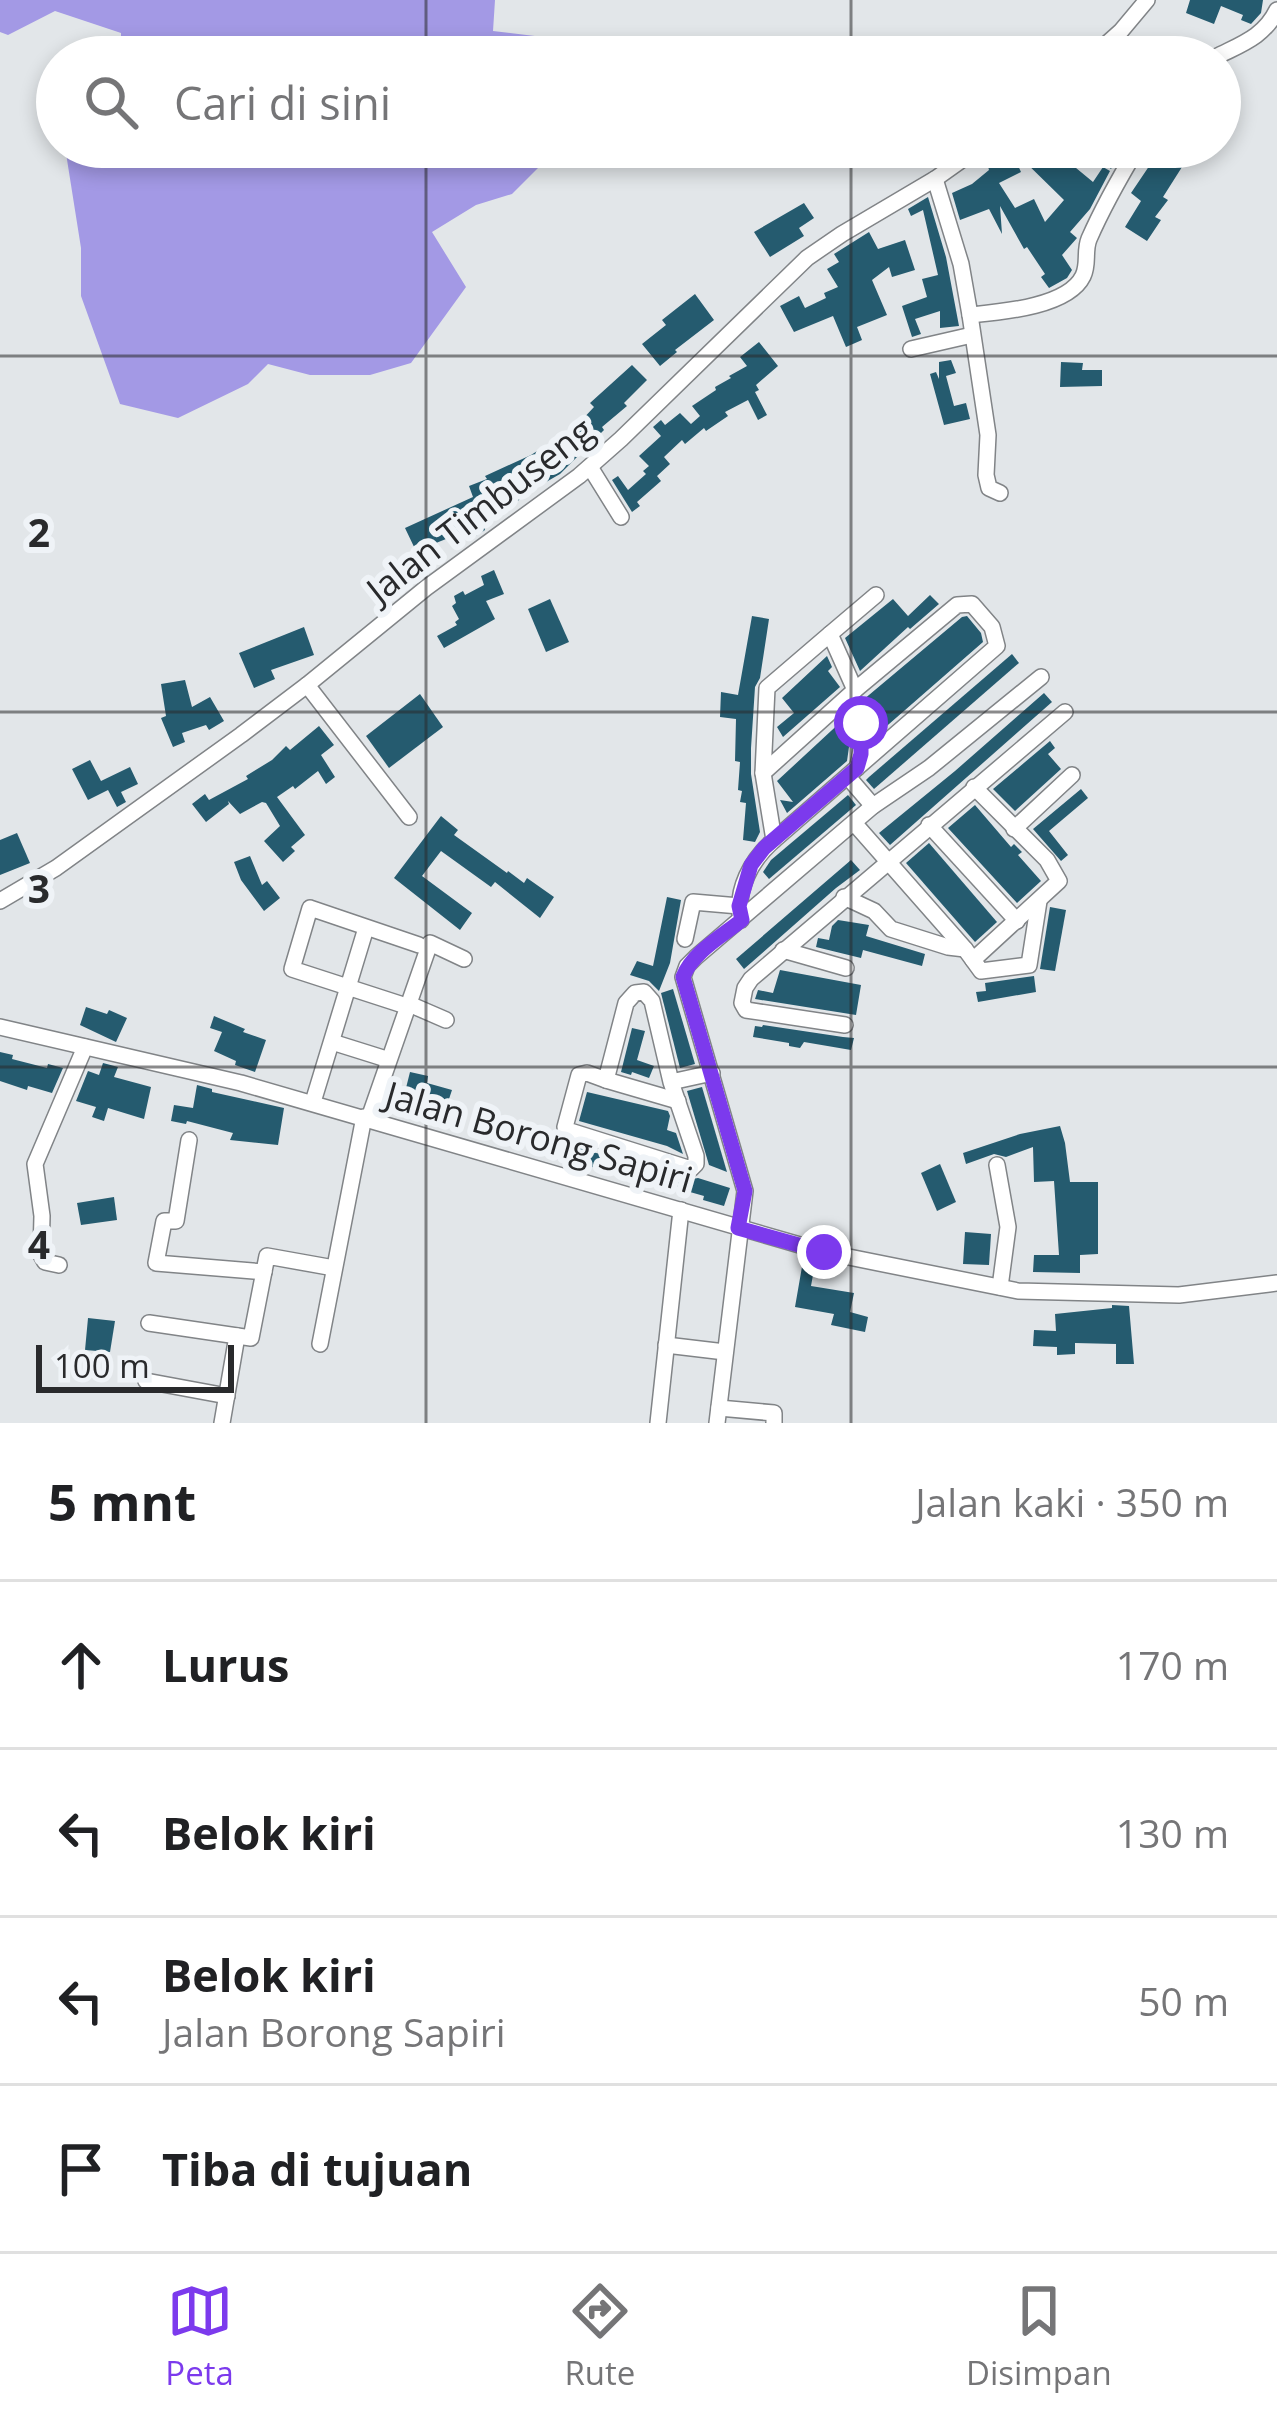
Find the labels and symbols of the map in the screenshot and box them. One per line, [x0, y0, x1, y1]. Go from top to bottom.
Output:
street label: Jalan Timbuseng [354, 405, 603, 616]
text: 2 [28, 505, 50, 558]
route start [834, 696, 888, 750]
text: 3 [28, 861, 50, 914]
street label: Jalan Borong Sapiri [377, 1068, 698, 1204]
text: 4 [28, 1217, 50, 1270]
route end [797, 1225, 851, 1279]
scale bar [36, 1339, 234, 1392]

